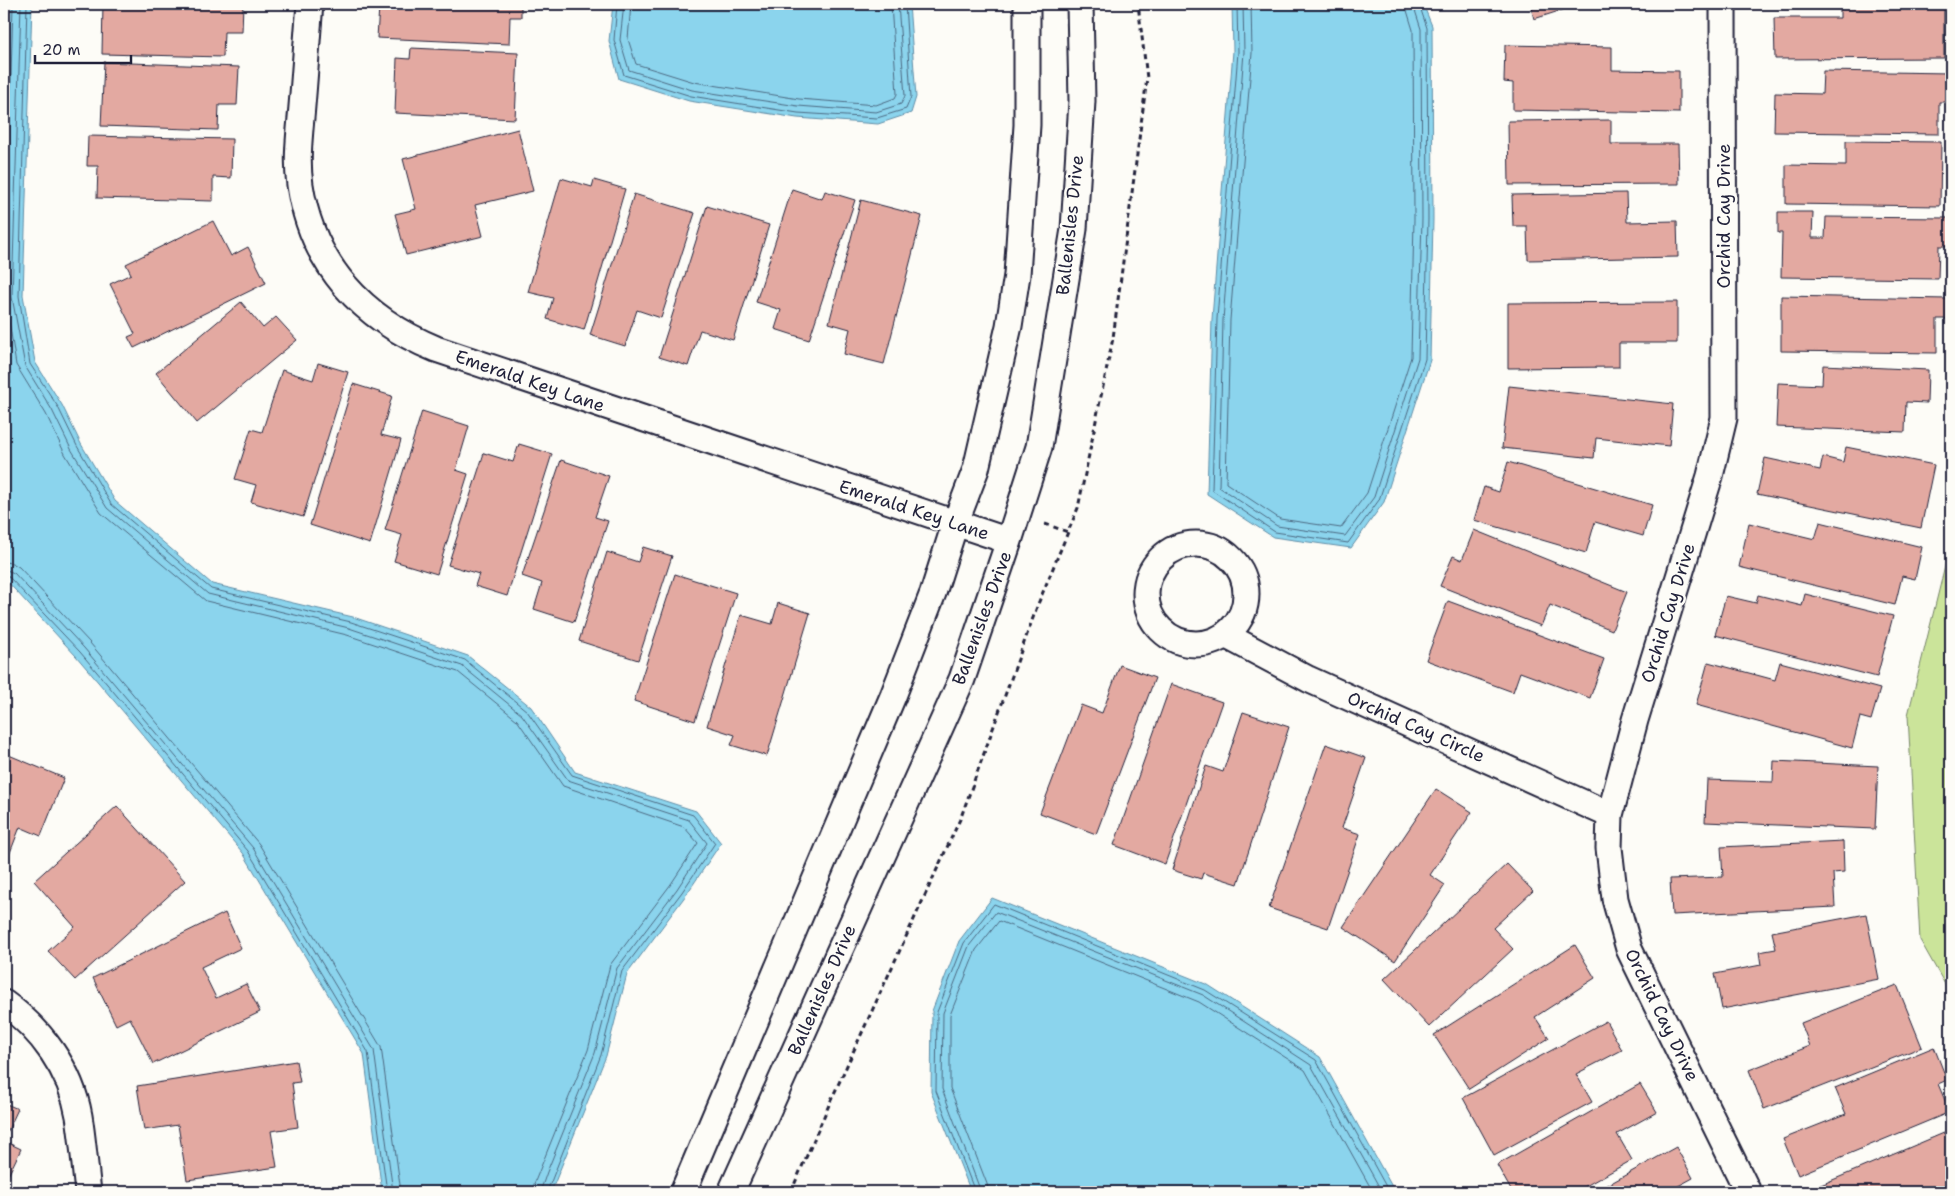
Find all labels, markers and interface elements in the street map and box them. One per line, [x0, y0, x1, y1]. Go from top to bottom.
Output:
scale bar [35, 32, 131, 64]
text: 20 m [42, 40, 81, 60]
street label: Orchid Cay Drive [1712, 144, 1736, 288]
street label: Ballenisles Drive [1051, 154, 1089, 296]
street label: Emerald Key Lane [452, 344, 608, 418]
street label: Emerald Key Lane [836, 474, 992, 546]
street label: Orchid Cay Drive [1635, 540, 1701, 686]
street label: Ballenisles Drive [947, 548, 1017, 688]
street label: Orchid Cay Circle [1343, 686, 1489, 768]
street label: Ballenisles Drive [782, 921, 862, 1059]
street label: Orchid Cay Drive [1619, 945, 1705, 1085]

